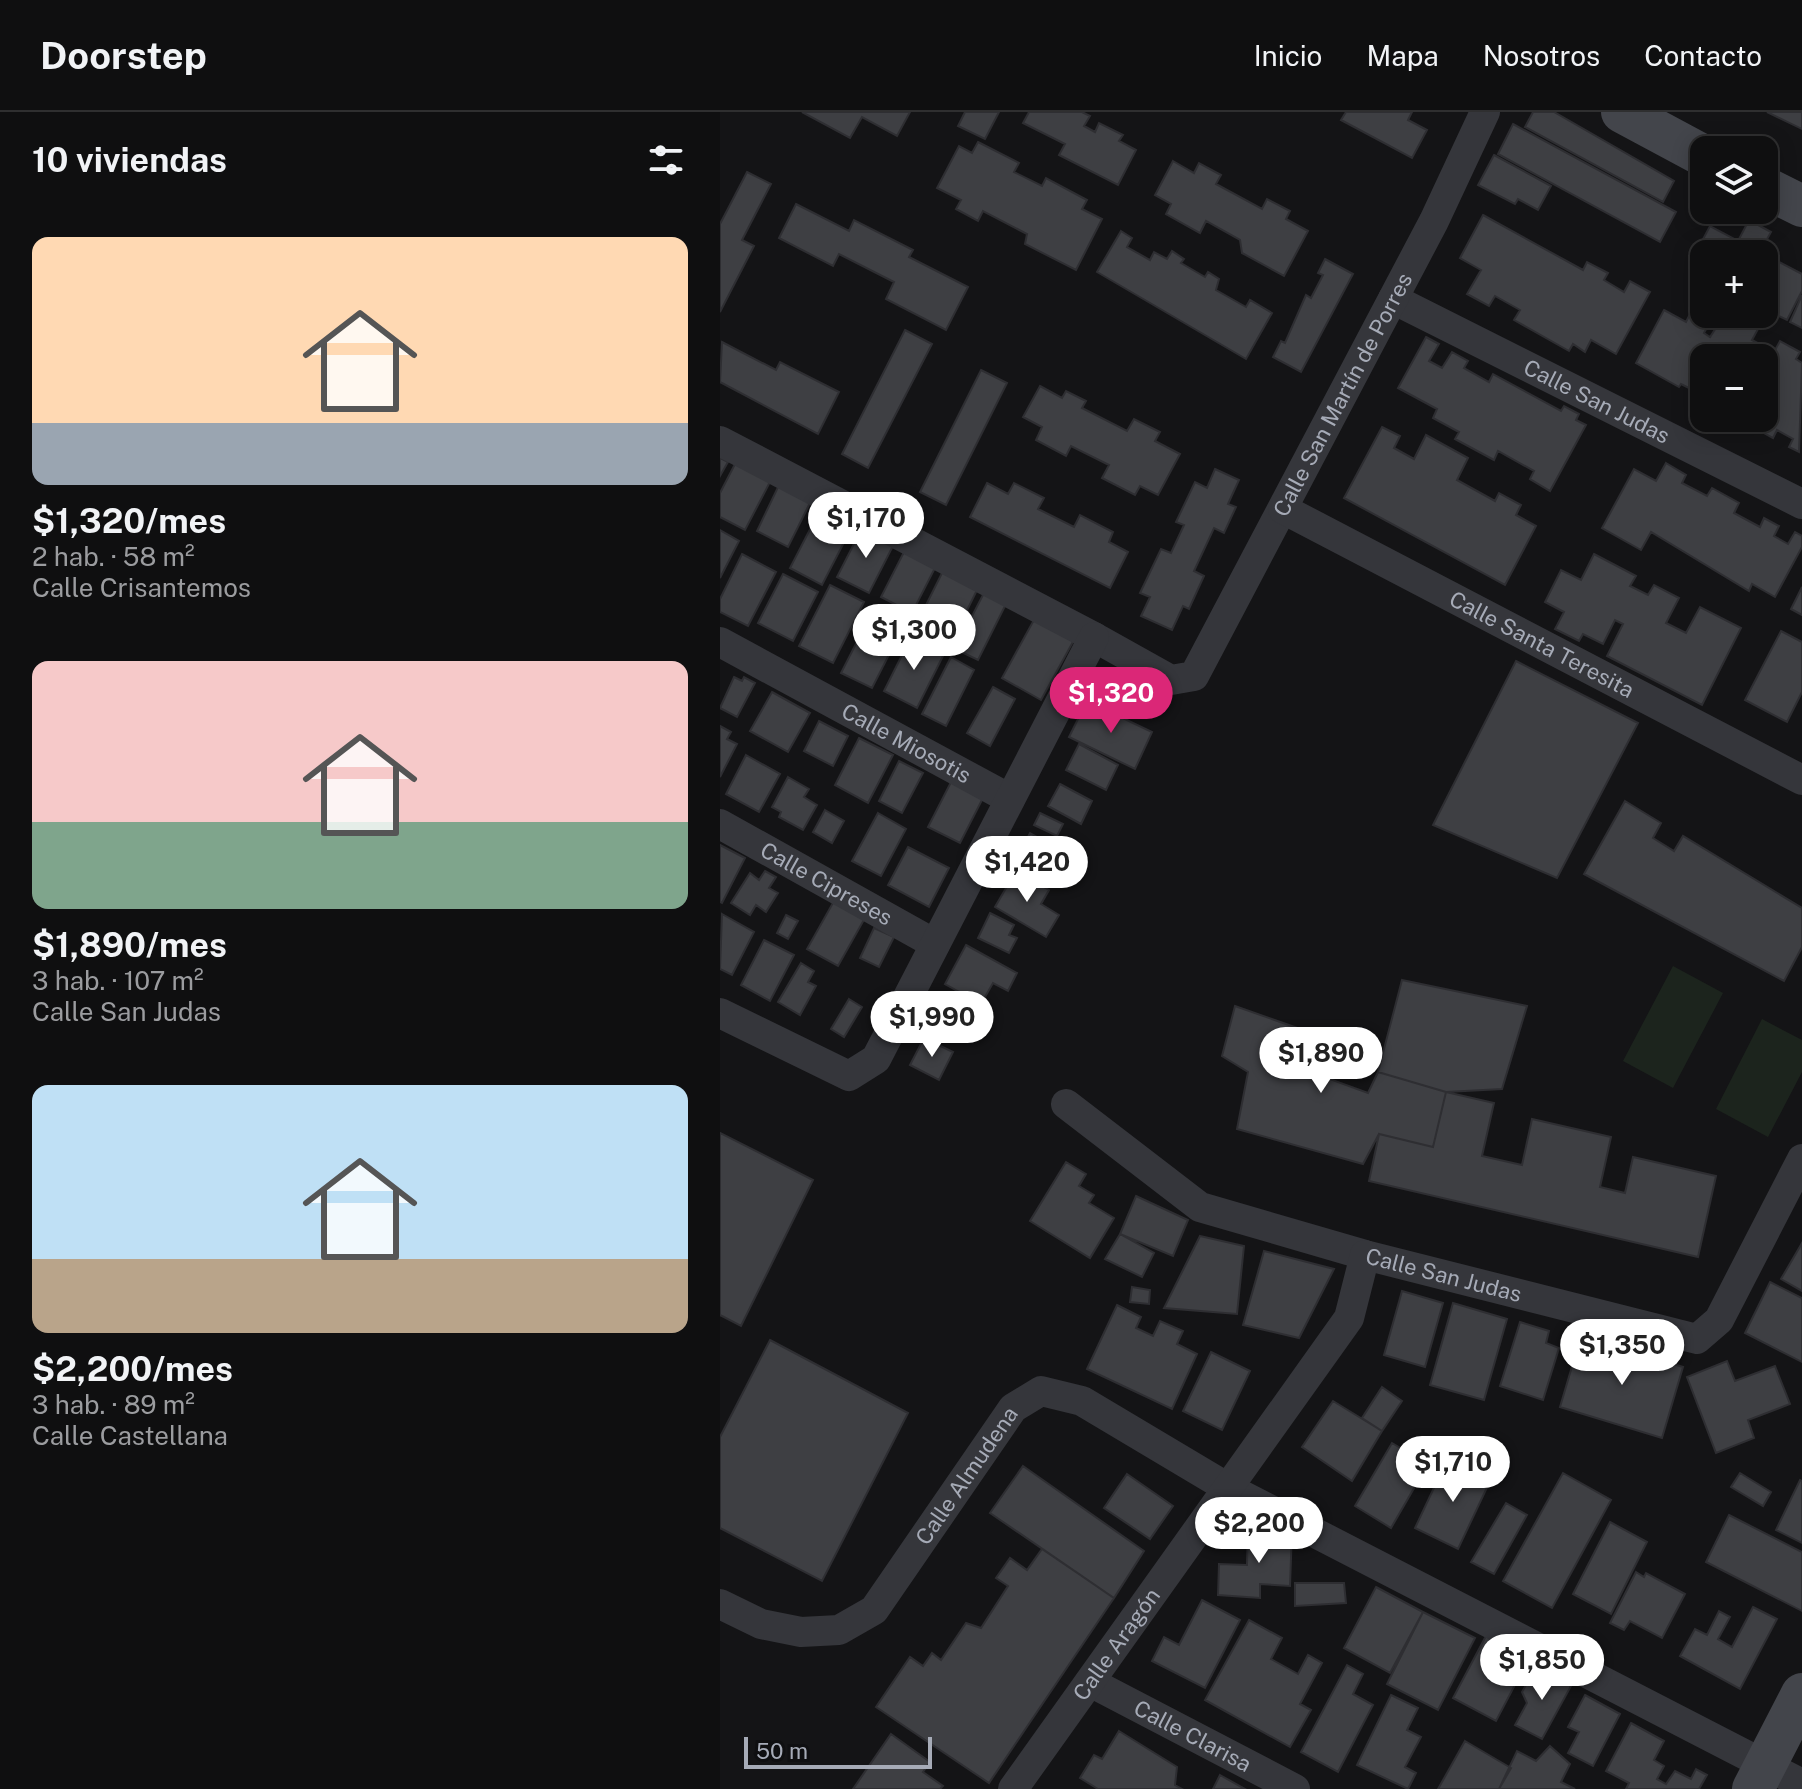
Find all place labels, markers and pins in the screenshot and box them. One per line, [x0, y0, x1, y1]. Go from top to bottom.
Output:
pin: $1,170 [801, 492, 931, 560]
pin: $1,300 [849, 604, 979, 672]
pin: $1,320 [1046, 667, 1176, 735]
pin: $1,420 [962, 836, 1092, 904]
pin: $1,990 [867, 991, 997, 1059]
pin: $1,890 [1256, 1027, 1386, 1095]
pin: $1,350 [1557, 1319, 1687, 1387]
pin: $1,710 [1388, 1436, 1518, 1504]
pin: $2,200 [1194, 1497, 1324, 1565]
pin: $1,850 [1477, 1634, 1607, 1702]

